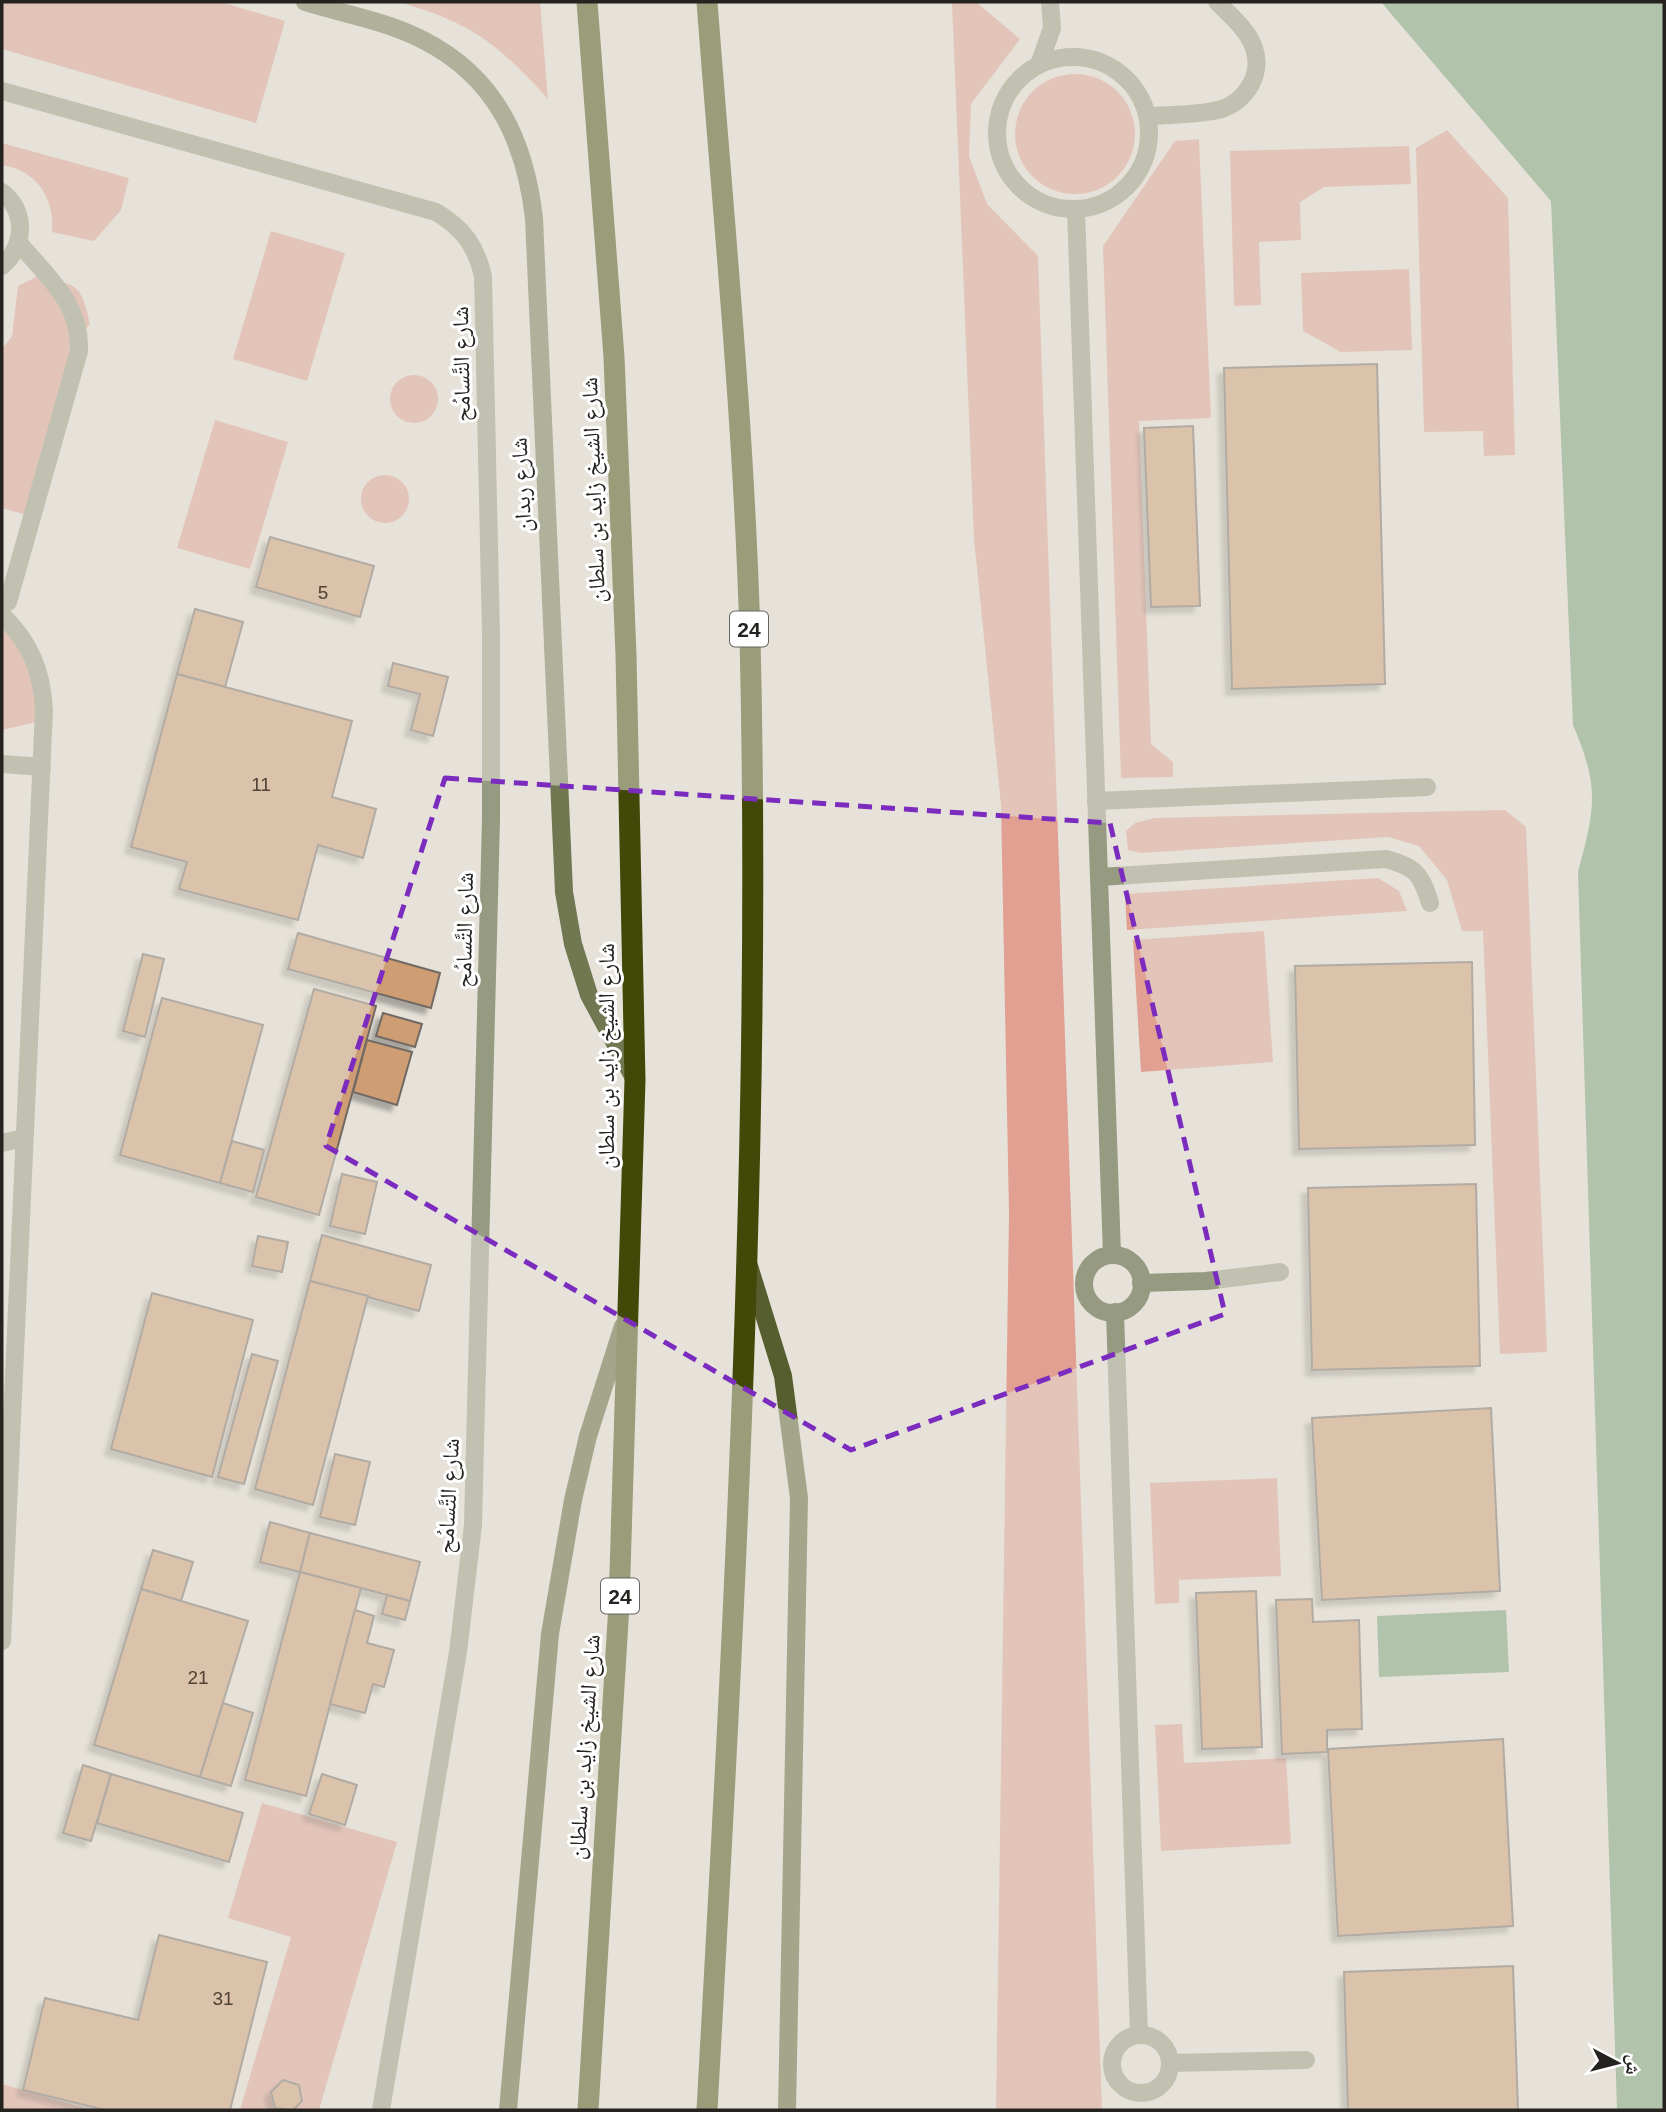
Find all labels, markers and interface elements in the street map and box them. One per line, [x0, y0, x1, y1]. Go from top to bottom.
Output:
street label: شارع التَّسامُح [447, 306, 477, 422]
street label: شارع الشيخ زايد بن سلطان [576, 377, 612, 603]
street label: شارع ربدان [506, 437, 538, 533]
house number: 5 [318, 582, 328, 603]
road number: 24 [730, 612, 768, 646]
house number: 11 [251, 774, 271, 795]
street label: شارع التَّسامُح [450, 872, 480, 988]
street label: شارع الشيخ زايد بن سلطان [593, 943, 621, 1169]
street label: شارع التَّسامُح [432, 1438, 466, 1555]
road number: 24 [601, 1578, 639, 1614]
street label: شارع الشيخ زايد بن سلطان [563, 1633, 607, 1861]
house number: 21 [187, 1667, 209, 1688]
house number: 31 [212, 1988, 234, 2009]
north arrow [1582, 2028, 1652, 2098]
text: ش [1621, 2054, 1645, 2076]

